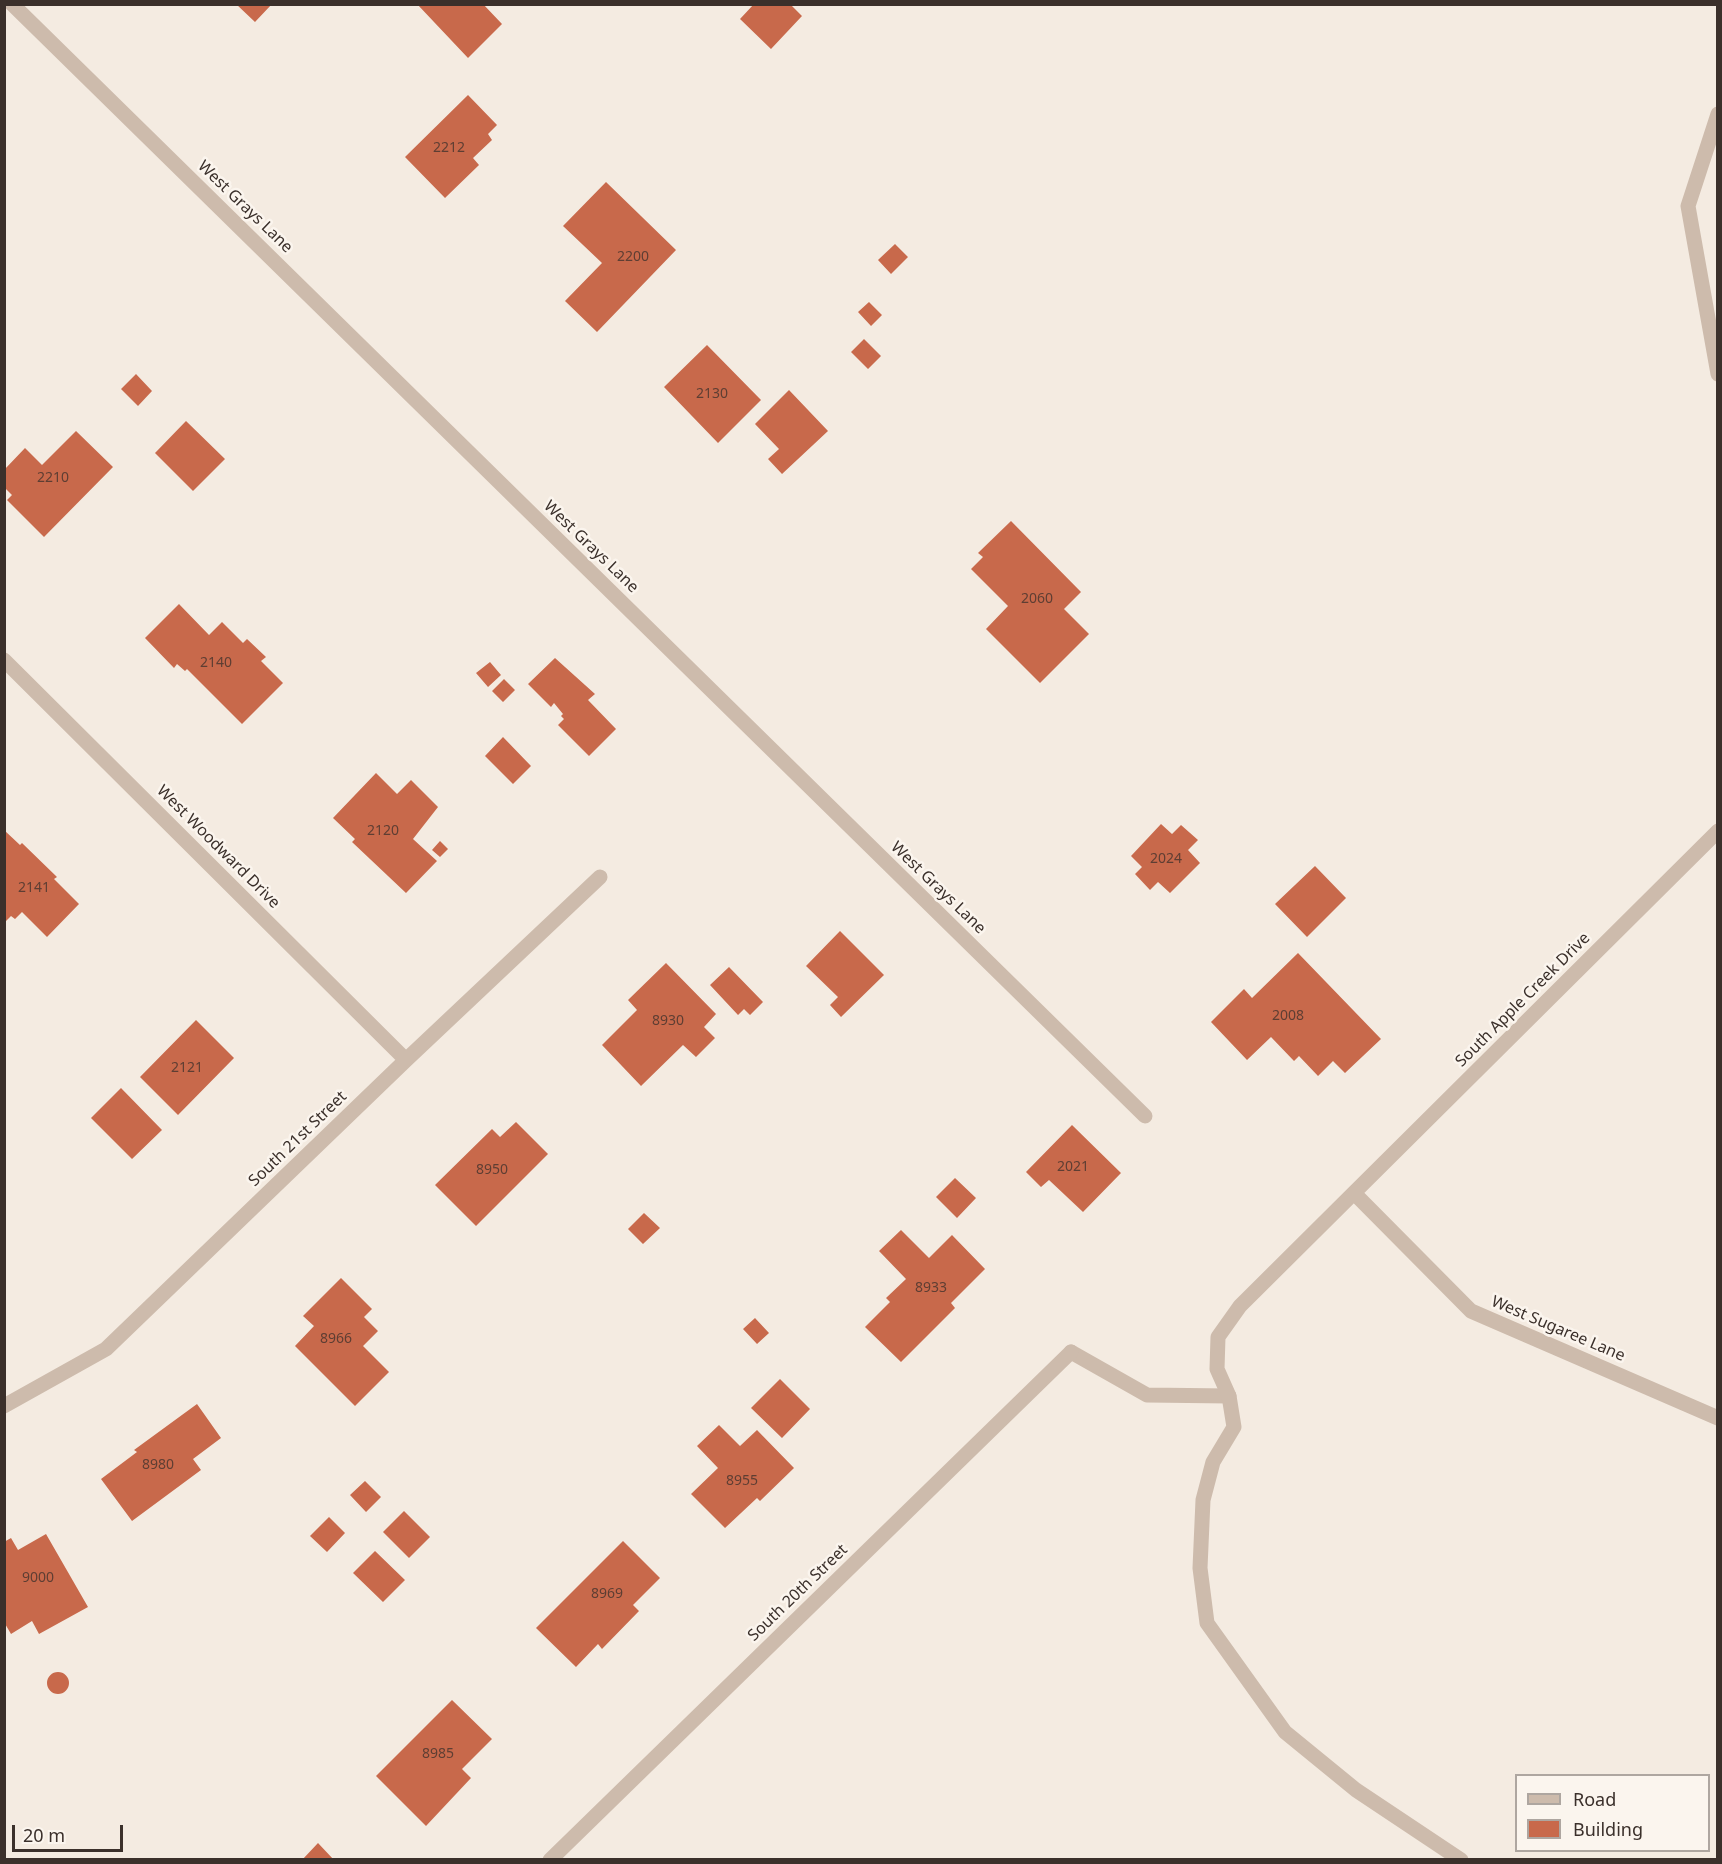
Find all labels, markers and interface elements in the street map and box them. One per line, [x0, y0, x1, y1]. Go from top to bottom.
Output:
house number: 2212 [433, 140, 465, 156]
street label: West Grays Lane [194, 157, 296, 257]
house number: 2200 [617, 249, 649, 265]
house number: 2130 [696, 386, 728, 402]
house number: 2210 [37, 470, 69, 486]
street label: West Grays Lane [540, 497, 642, 597]
house number: 2060 [1021, 591, 1053, 607]
house number: 2140 [200, 655, 232, 671]
street label: West Woodward Drive [152, 781, 284, 913]
house number: 2120 [367, 823, 399, 839]
street label: West Grays Lane [887, 838, 989, 938]
house number: 2024 [1150, 851, 1182, 867]
house number: 2141 [18, 880, 50, 896]
street label: South Apple Creek Drive [1452, 929, 1594, 1071]
house number: 2008 [1272, 1008, 1304, 1024]
house number: 8930 [652, 1013, 684, 1029]
house number: 2121 [171, 1060, 203, 1076]
street label: South 21st Street [245, 1087, 351, 1191]
house number: 2021 [1057, 1159, 1089, 1175]
house number: 8950 [476, 1162, 508, 1178]
house number: 8933 [915, 1280, 947, 1296]
street label: West Sugaree Lane [1488, 1292, 1628, 1366]
house number: 8966 [320, 1331, 352, 1347]
house number: 8980 [142, 1457, 174, 1473]
house number: 8955 [726, 1473, 758, 1489]
street label: South 20th Street [744, 1541, 852, 1645]
house number: 9000 [22, 1570, 54, 1586]
house number: 8969 [591, 1586, 623, 1602]
house number: 8985 [422, 1746, 454, 1762]
legend [1515, 1774, 1710, 1852]
text: Road [1573, 1787, 1616, 1811]
scale bar [15, 1813, 126, 1851]
text: Building [1573, 1817, 1643, 1841]
text: 20 m [23, 1823, 65, 1847]

